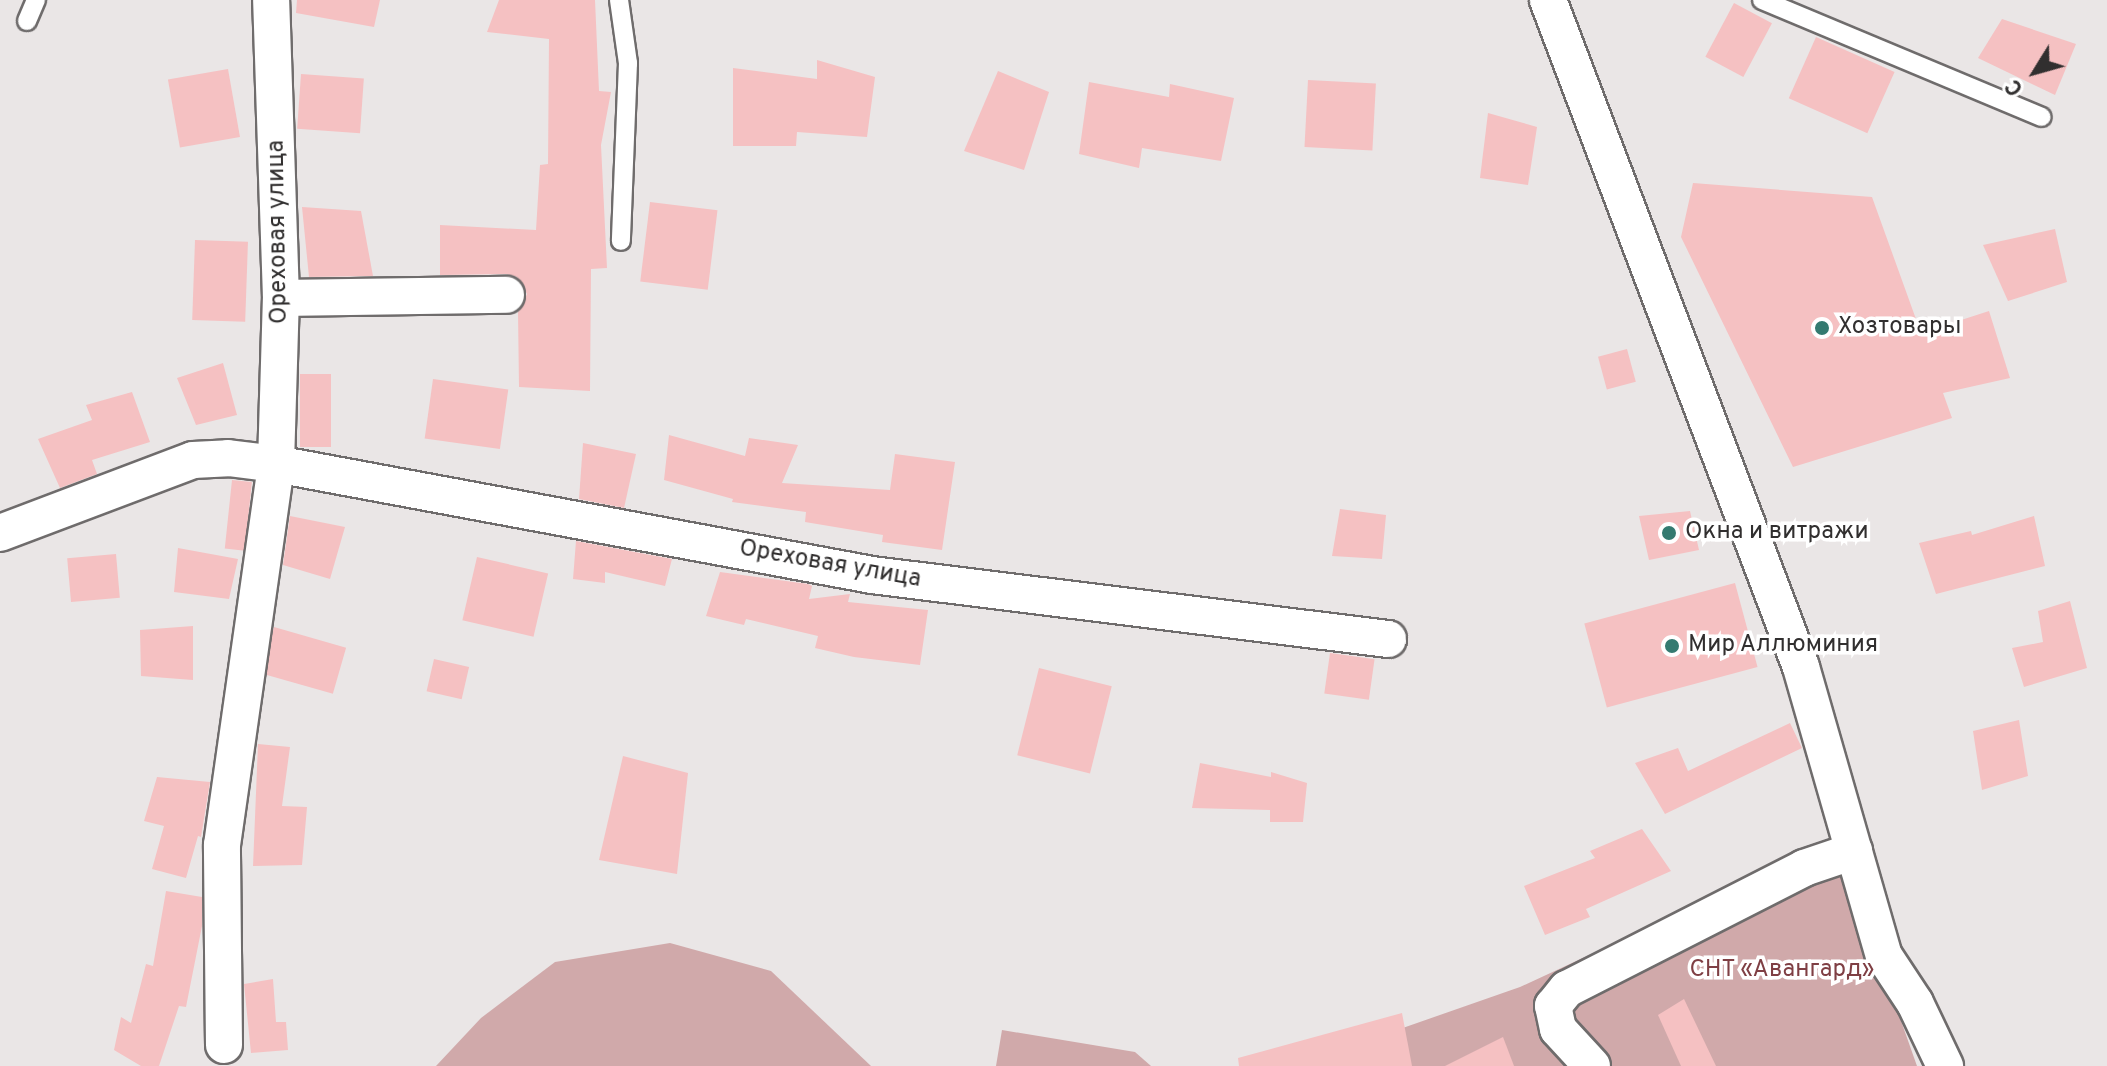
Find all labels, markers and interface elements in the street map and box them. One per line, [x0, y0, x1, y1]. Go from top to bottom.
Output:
north arrow [1995, 32, 2075, 112]
text: С [2000, 73, 2030, 100]
street label: Ореховая улица [263, 140, 295, 324]
place label: Хозтовары [1838, 314, 1961, 342]
marker: Хозтовары [1813, 319, 1831, 337]
place label: Окна и витражи [1685, 519, 1869, 547]
marker: Окна и витражи [1660, 524, 1678, 542]
street label: Ореховая улица [737, 535, 923, 595]
place label: Мир Аллюминия [1688, 632, 1879, 660]
marker: Мир Аллюминия [1663, 637, 1681, 655]
park label: СНТ «Авангард» [1689, 957, 1875, 985]

